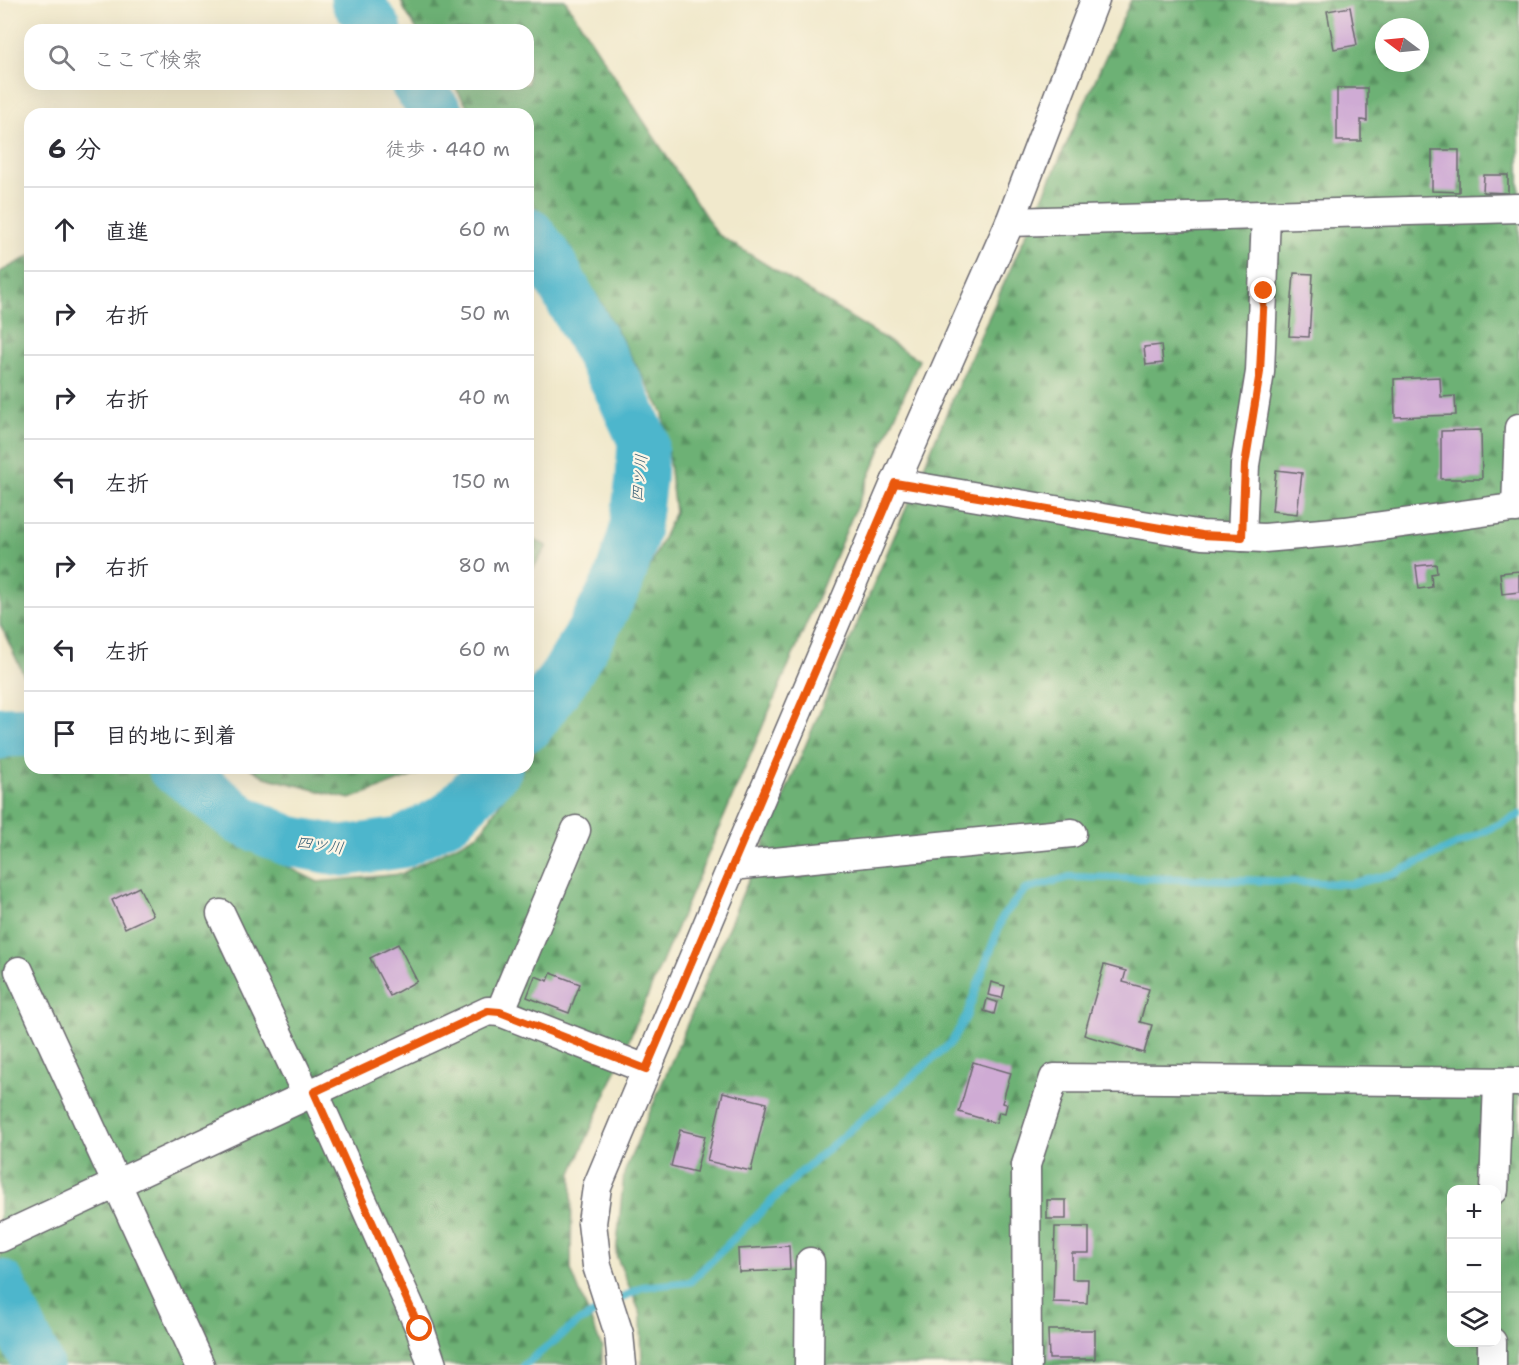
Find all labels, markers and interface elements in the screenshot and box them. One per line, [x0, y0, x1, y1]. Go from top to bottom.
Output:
north arrow [1375, 18, 1429, 72]
search box [24, 24, 534, 90]
icon: search [45, 41, 78, 74]
text: ここで検索 [93, 45, 203, 74]
text: 6 分 [48, 131, 101, 166]
text: 徒歩 · 440 m [385, 136, 510, 162]
icon: ahead [48, 213, 81, 246]
text: 60 m [458, 216, 510, 242]
text: 直進 [105, 217, 149, 246]
route end [1250, 277, 1276, 303]
icon: right [48, 297, 81, 330]
text: 50 m [460, 300, 510, 326]
text: 右折 [105, 301, 149, 330]
icon: right [48, 381, 81, 414]
text: 40 m [458, 384, 510, 410]
text: 右折 [105, 385, 149, 414]
water label: 四ツ川 [626, 453, 652, 503]
icon: left [48, 465, 81, 498]
text: 150 m [452, 468, 510, 494]
text: 左折 [105, 469, 149, 498]
icon: right [48, 549, 81, 582]
text: 80 m [458, 552, 510, 578]
text: 右折 [105, 553, 149, 582]
icon: left [48, 633, 81, 666]
text: 60 m [458, 636, 510, 662]
text: 左折 [105, 637, 149, 666]
icon: arrive [48, 717, 81, 750]
text: 目的地に到着 [105, 721, 237, 750]
water label: 四ツ川 [295, 831, 345, 859]
map controls [1447, 1185, 1501, 1347]
button: + [1447, 1185, 1501, 1239]
button: − [1447, 1239, 1501, 1293]
button: layers [1447, 1293, 1501, 1347]
route start [406, 1315, 432, 1341]

